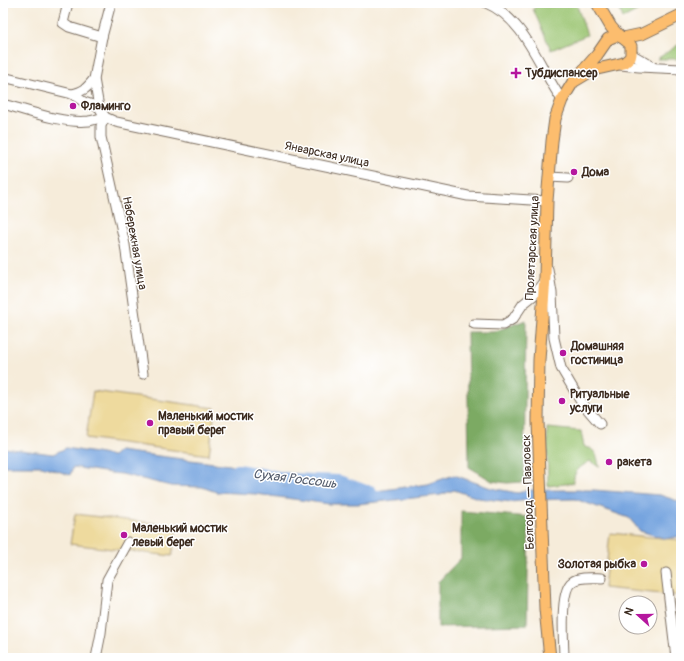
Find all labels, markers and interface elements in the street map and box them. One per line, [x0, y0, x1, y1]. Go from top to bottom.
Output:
place label: Тубдиспансер [524, 66, 598, 81]
marker: Тубдиспансер [510, 67, 522, 79]
place label: Фламинго [80, 99, 131, 114]
marker: Фламинго [68, 101, 78, 111]
street label: Январская улица [283, 138, 371, 171]
place label: Дома [581, 165, 610, 180]
marker: Дома [569, 167, 579, 177]
street label: Набережная улица [119, 195, 150, 291]
street label: Пролетарская улица [522, 195, 543, 301]
place label: Домашняя гостиница [570, 339, 624, 368]
marker: Домашняя гостиница [558, 348, 568, 358]
place label: Ритуальные услуги [569, 387, 631, 416]
marker: Ритуальные услуги [557, 396, 567, 406]
place label: Маленький мостик правый берег [158, 409, 254, 438]
marker: Маленький мостик правый берег [145, 418, 155, 428]
street label: Белгород — Павловск [519, 434, 538, 550]
place label: ракета [617, 455, 652, 470]
marker: ракета [604, 457, 614, 467]
water label: Сухая Россошь [252, 466, 337, 492]
place label: Маленький мостик левый берег [131, 521, 228, 550]
marker: Маленький мостик левый берег [119, 530, 129, 540]
place label: Золотая рыбка [558, 557, 636, 572]
marker: Золотая рыбка [639, 559, 649, 569]
north arrow [618, 595, 658, 635]
text: N [622, 605, 637, 617]

